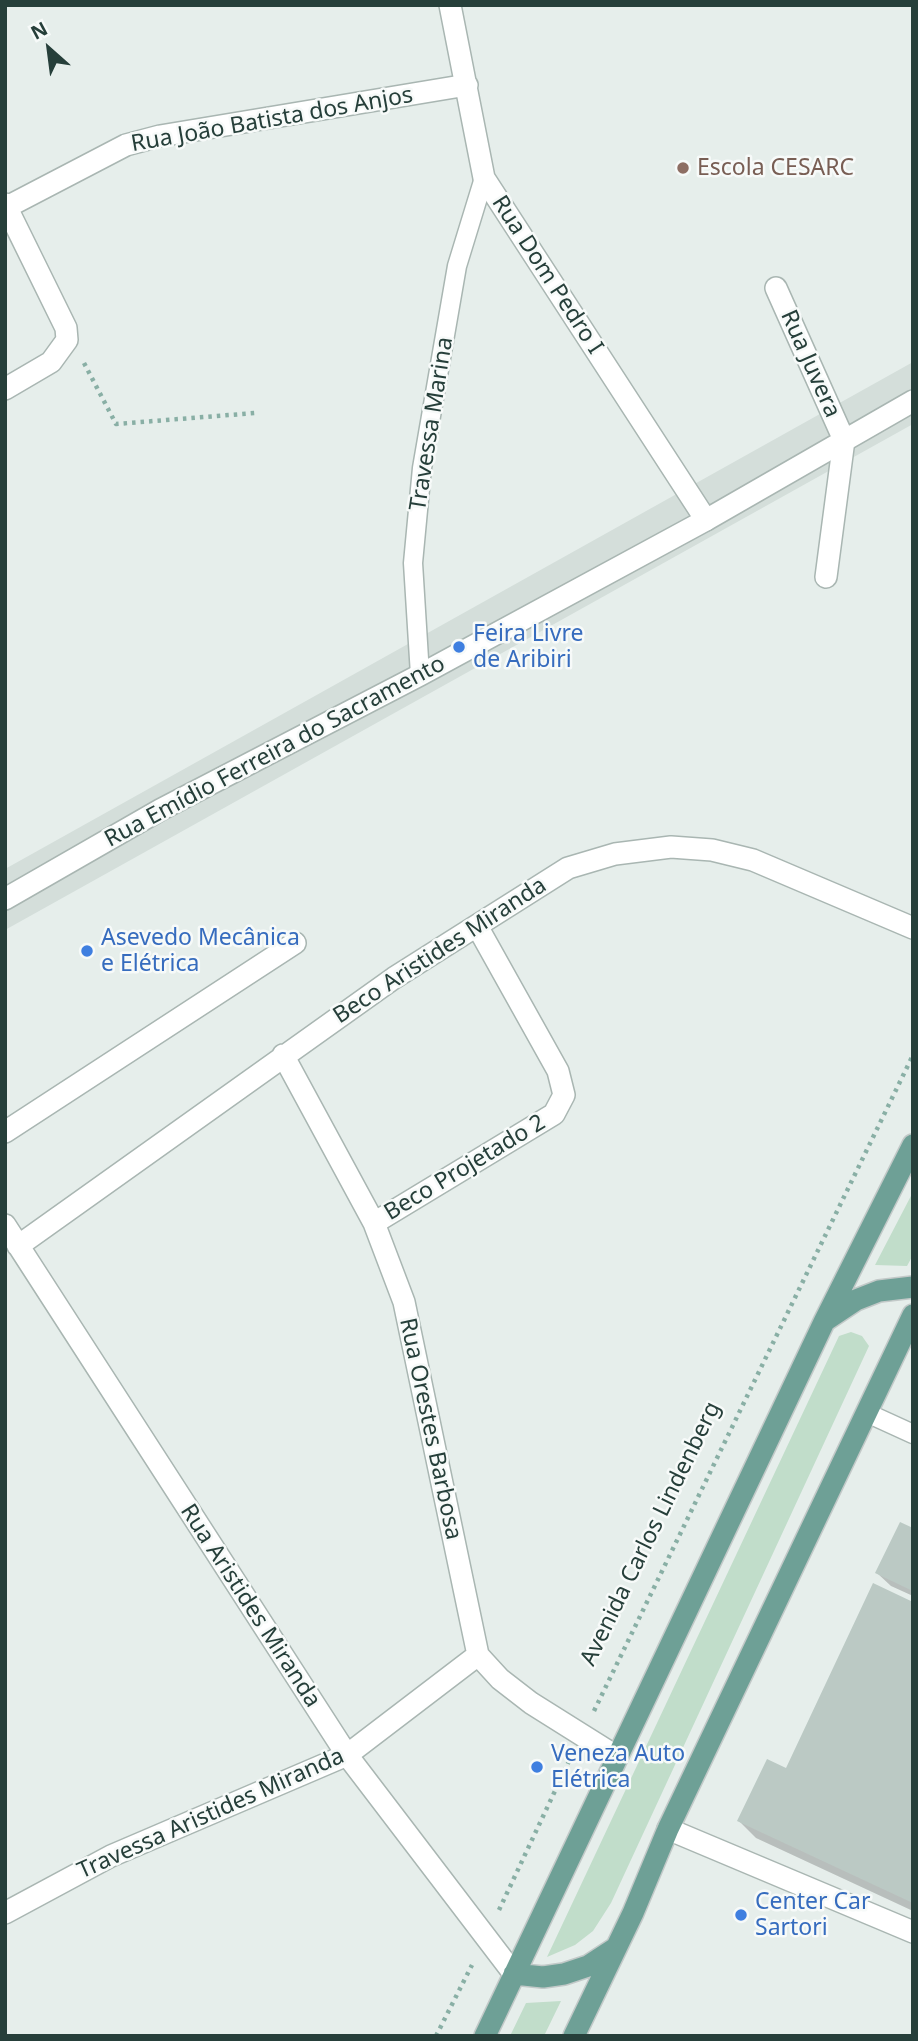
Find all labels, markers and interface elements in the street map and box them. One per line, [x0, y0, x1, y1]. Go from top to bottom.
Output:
north arrow [14, 14, 84, 84]
text: N [26, 15, 52, 46]
street label: Rua João Batista dos Anjos [129, 82, 415, 158]
place label: Escola CESARC [697, 154, 854, 182]
marker: Escola CESARC [675, 160, 691, 176]
street label: Rua Dom Pedro I [485, 191, 609, 359]
street label: Rua Juvera [774, 306, 846, 422]
street label: Travessa Marina [405, 335, 459, 513]
place label: Feira Livre de Aribiri [473, 620, 583, 674]
marker: Feira Livre de Aribiri [451, 639, 467, 655]
street label: Rua Emídio Ferreira do Sacramento [100, 650, 450, 854]
street label: Beco Aristides Miranda [328, 872, 552, 1030]
place label: Asevedo Mecânica e Elétrica [101, 924, 300, 978]
marker: Asevedo Mecânica e Elétrica [79, 943, 95, 959]
street label: Beco Projetado 2 [379, 1109, 551, 1227]
street label: Rua Orestes Barbosa [393, 1316, 467, 1542]
street label: Avenida Carlos Lindenberg [575, 1397, 727, 1671]
street label: Rua Aristides Miranda [174, 1499, 326, 1713]
place label: Veneza Auto Elétrica [551, 1740, 685, 1794]
street label: Travessa Aristides Miranda [74, 1743, 348, 1885]
marker: Veneza Auto Elétrica [529, 1759, 545, 1775]
place label: Center Car Sartori [755, 1888, 870, 1942]
marker: Center Car Sartori [733, 1907, 749, 1923]

